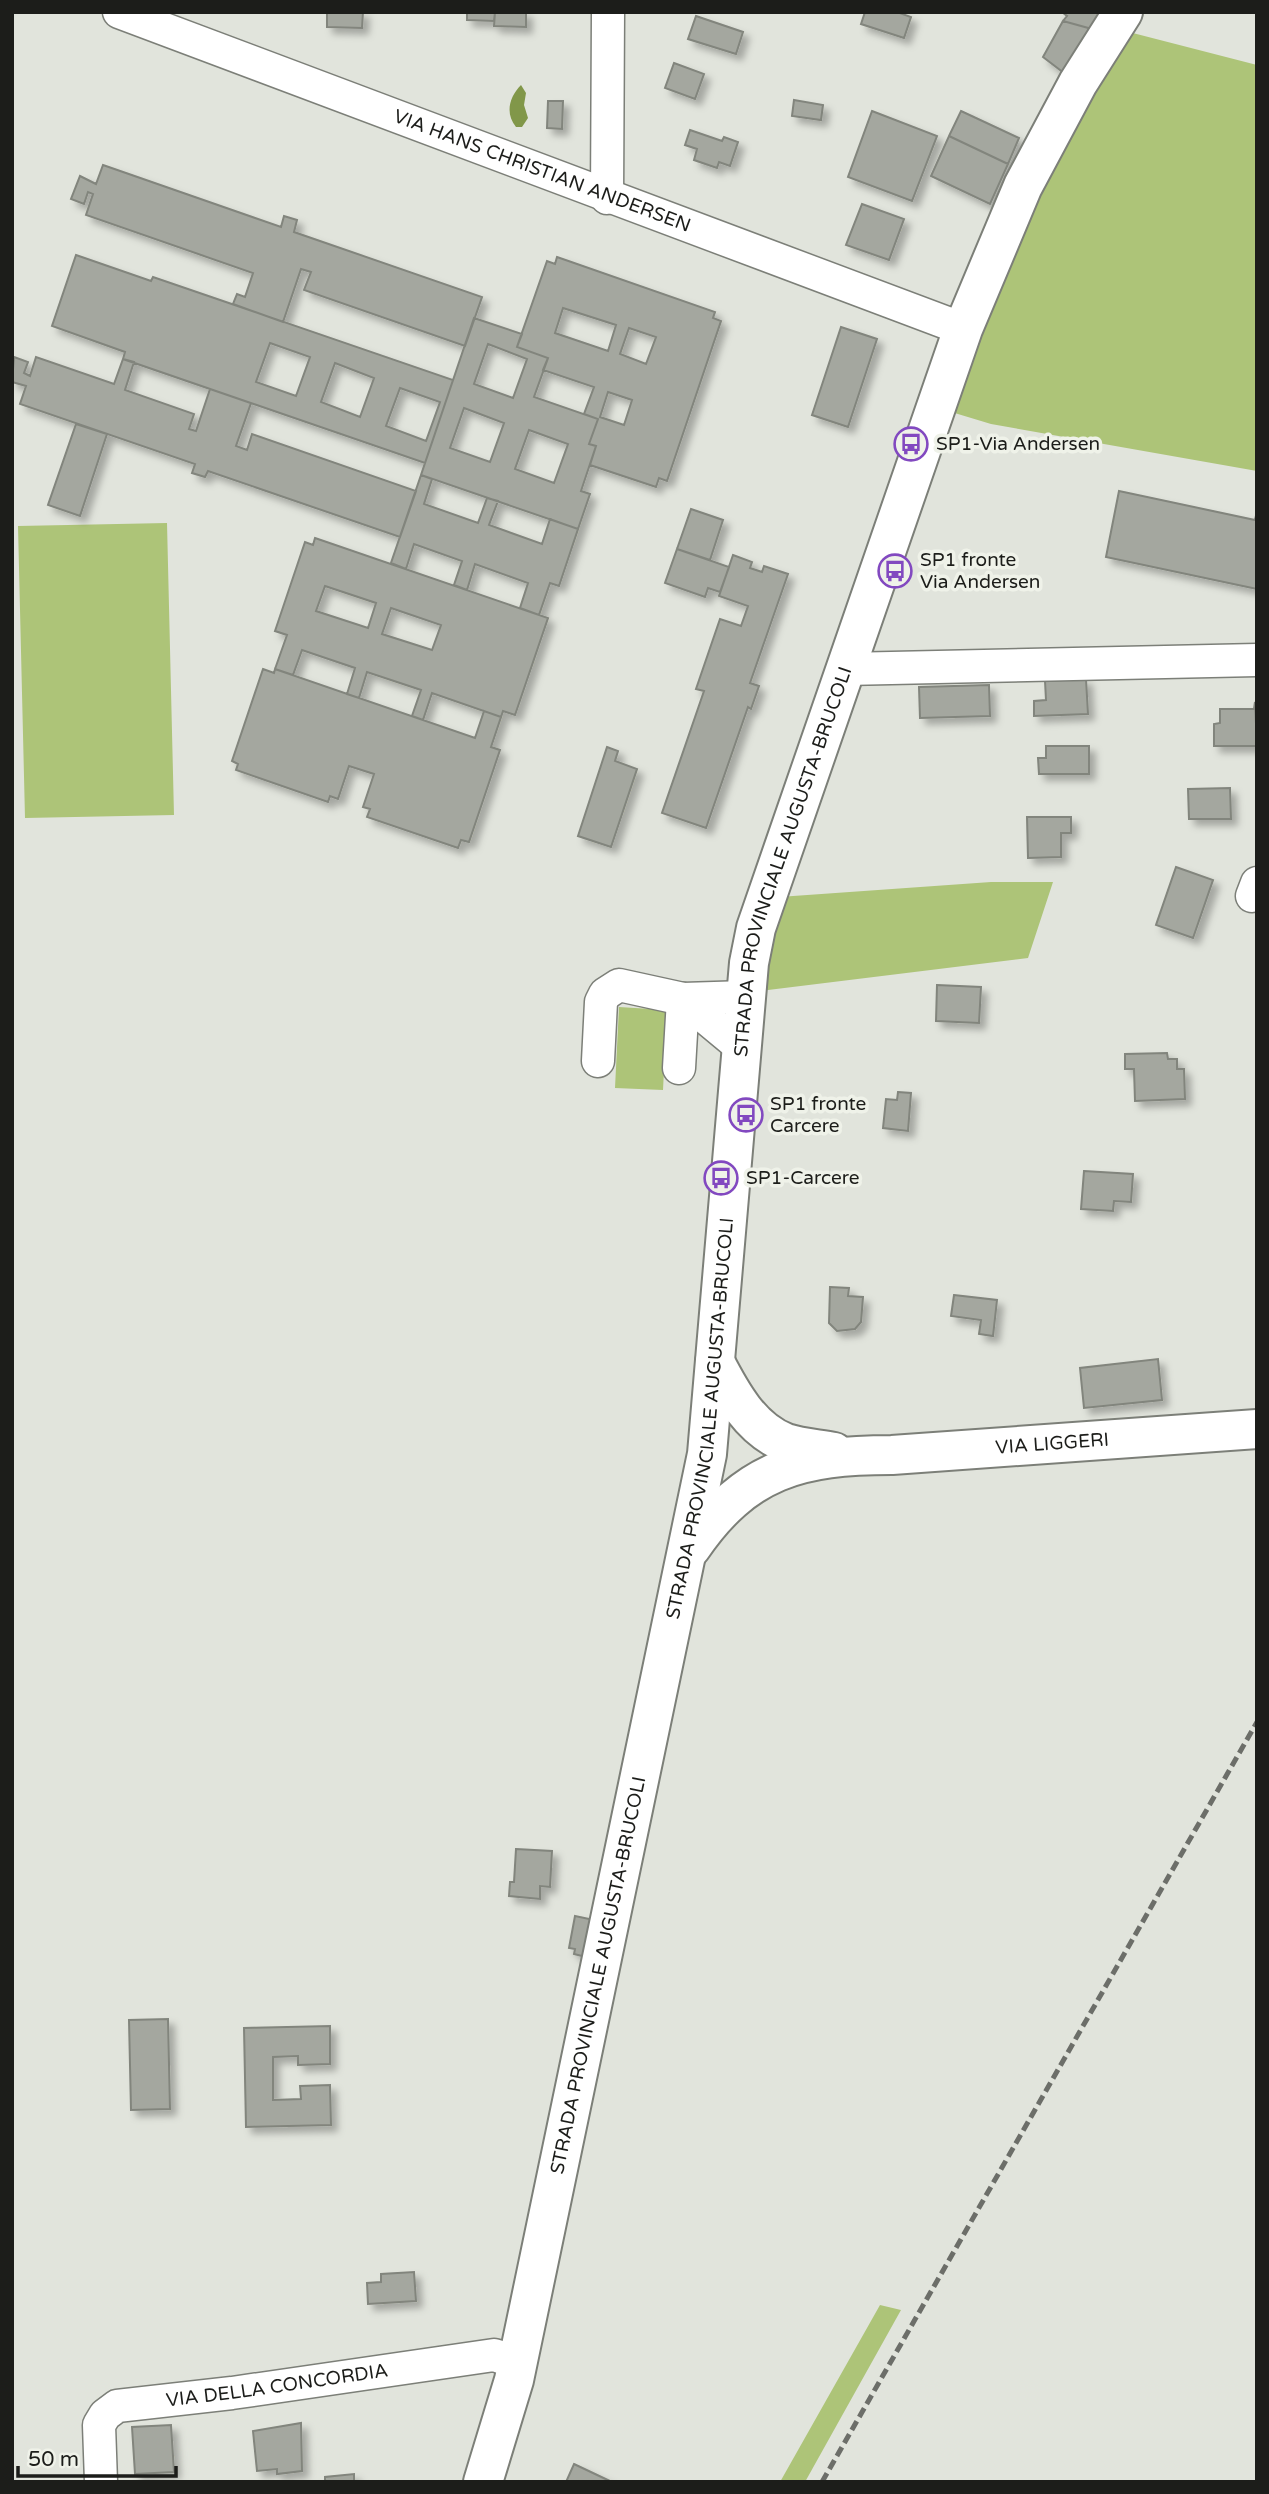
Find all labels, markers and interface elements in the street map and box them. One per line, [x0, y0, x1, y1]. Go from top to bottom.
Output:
street label: VIA HANS CHRISTIAN ANDERSEN [391, 105, 694, 237]
bus stop icon: SP1-Via Andersen [892, 425, 930, 463]
place label: SP1-Via Andersen [936, 433, 1100, 455]
place label: SP1 fronte Via Andersen [920, 549, 1040, 593]
bus stop icon: SP1 fronte Via Andersen [876, 552, 914, 590]
street label: STRADA PROVINCIALE AUGUSTA-BRUCOLI [730, 664, 856, 1058]
place label: SP1 fronte Carcere [770, 1093, 866, 1137]
bus stop icon: SP1 fronte Carcere [727, 1096, 765, 1134]
bus stop icon: SP1-Carcere [702, 1159, 740, 1197]
place label: SP1-Carcere [746, 1167, 860, 1189]
street label: STRADA PROVINCIALE AUGUSTA-BRUCOLI [662, 1217, 738, 1621]
street label: VIA LIGGERI [995, 1429, 1110, 1459]
street label: STRADA PROVINCIALE AUGUSTA-BRUCOLI [546, 1775, 650, 2176]
street label: VIA DELLA CONCORDIA [165, 2359, 390, 2411]
scale bar [18, 2434, 175, 2478]
text: 50 m [28, 2447, 79, 2472]

